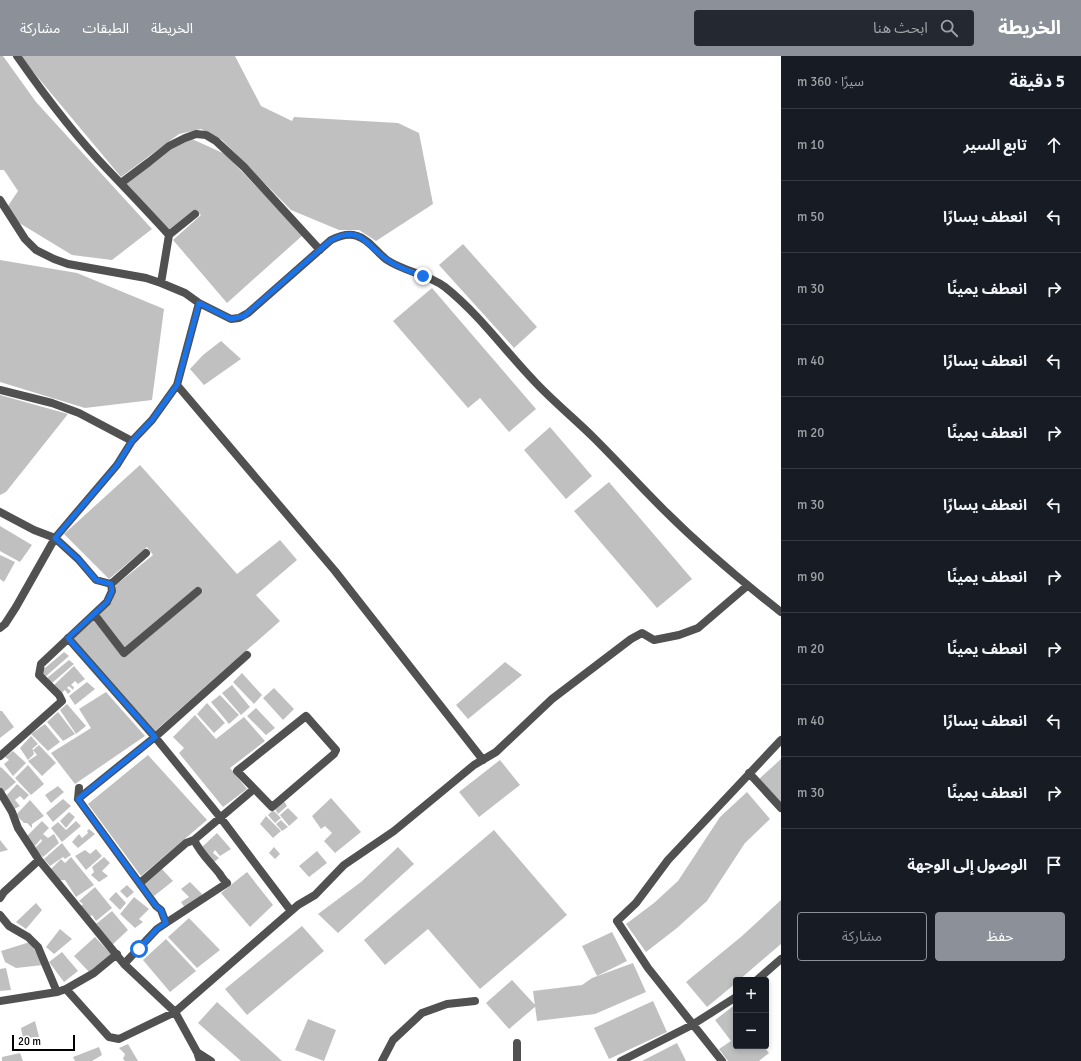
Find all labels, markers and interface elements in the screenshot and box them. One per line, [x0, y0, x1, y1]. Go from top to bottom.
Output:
search box [694, 10, 974, 46]
text: الخريطة [998, 16, 1061, 40]
icon: search [938, 17, 960, 39]
text: ابحث هنا [873, 19, 928, 37]
text: مشاركة [20, 20, 60, 37]
text: الطبقات [82, 20, 129, 37]
text: الخريطة [151, 20, 193, 37]
text: 5 دقيقة [1009, 71, 1065, 92]
text: سيرًا · 360 m [797, 74, 864, 90]
icon: ahead [1043, 134, 1065, 156]
text: تابع السير [964, 136, 1027, 154]
text: 10 m [797, 137, 824, 153]
icon: left [1043, 206, 1065, 228]
text: انعطف يسارًا [943, 208, 1027, 226]
text: 50 m [797, 209, 824, 225]
route end [414, 267, 432, 285]
icon: right [1043, 278, 1065, 300]
text: انعطف يمينًا [947, 280, 1027, 298]
text: 30 m [797, 281, 824, 297]
icon: left [1043, 350, 1065, 372]
text: انعطف يسارًا [943, 352, 1027, 370]
text: 40 m [797, 353, 824, 369]
icon: right [1043, 422, 1065, 444]
text: انعطف يمينًا [947, 424, 1027, 442]
text: 20 m [797, 425, 824, 441]
icon: left [1043, 494, 1065, 516]
text: انعطف يسارًا [943, 496, 1027, 514]
text: 30 m [797, 497, 824, 513]
icon: right [1043, 566, 1065, 588]
text: انعطف يمينًا [947, 568, 1027, 586]
text: 90 m [797, 569, 824, 585]
icon: right [1043, 638, 1065, 660]
text: انعطف يمينًا [947, 640, 1027, 658]
text: 20 m [797, 641, 824, 657]
icon: left [1043, 710, 1065, 732]
text: انعطف يسارًا [943, 712, 1027, 730]
text: 40 m [797, 713, 824, 729]
icon: right [1043, 782, 1065, 804]
text: انعطف يمينًا [947, 784, 1027, 802]
text: 30 m [797, 785, 824, 801]
icon: arrive [1043, 854, 1065, 876]
text: الوصول إلى الوجهة [907, 856, 1027, 874]
button: مشاركة [797, 912, 927, 961]
button: حفظ [935, 912, 1065, 961]
route start [130, 940, 148, 958]
map controls [733, 977, 769, 1049]
button: + [733, 977, 769, 1013]
button: − [733, 1013, 769, 1049]
scale bar [12, 1033, 75, 1052]
text: 20 m [18, 1035, 41, 1048]

